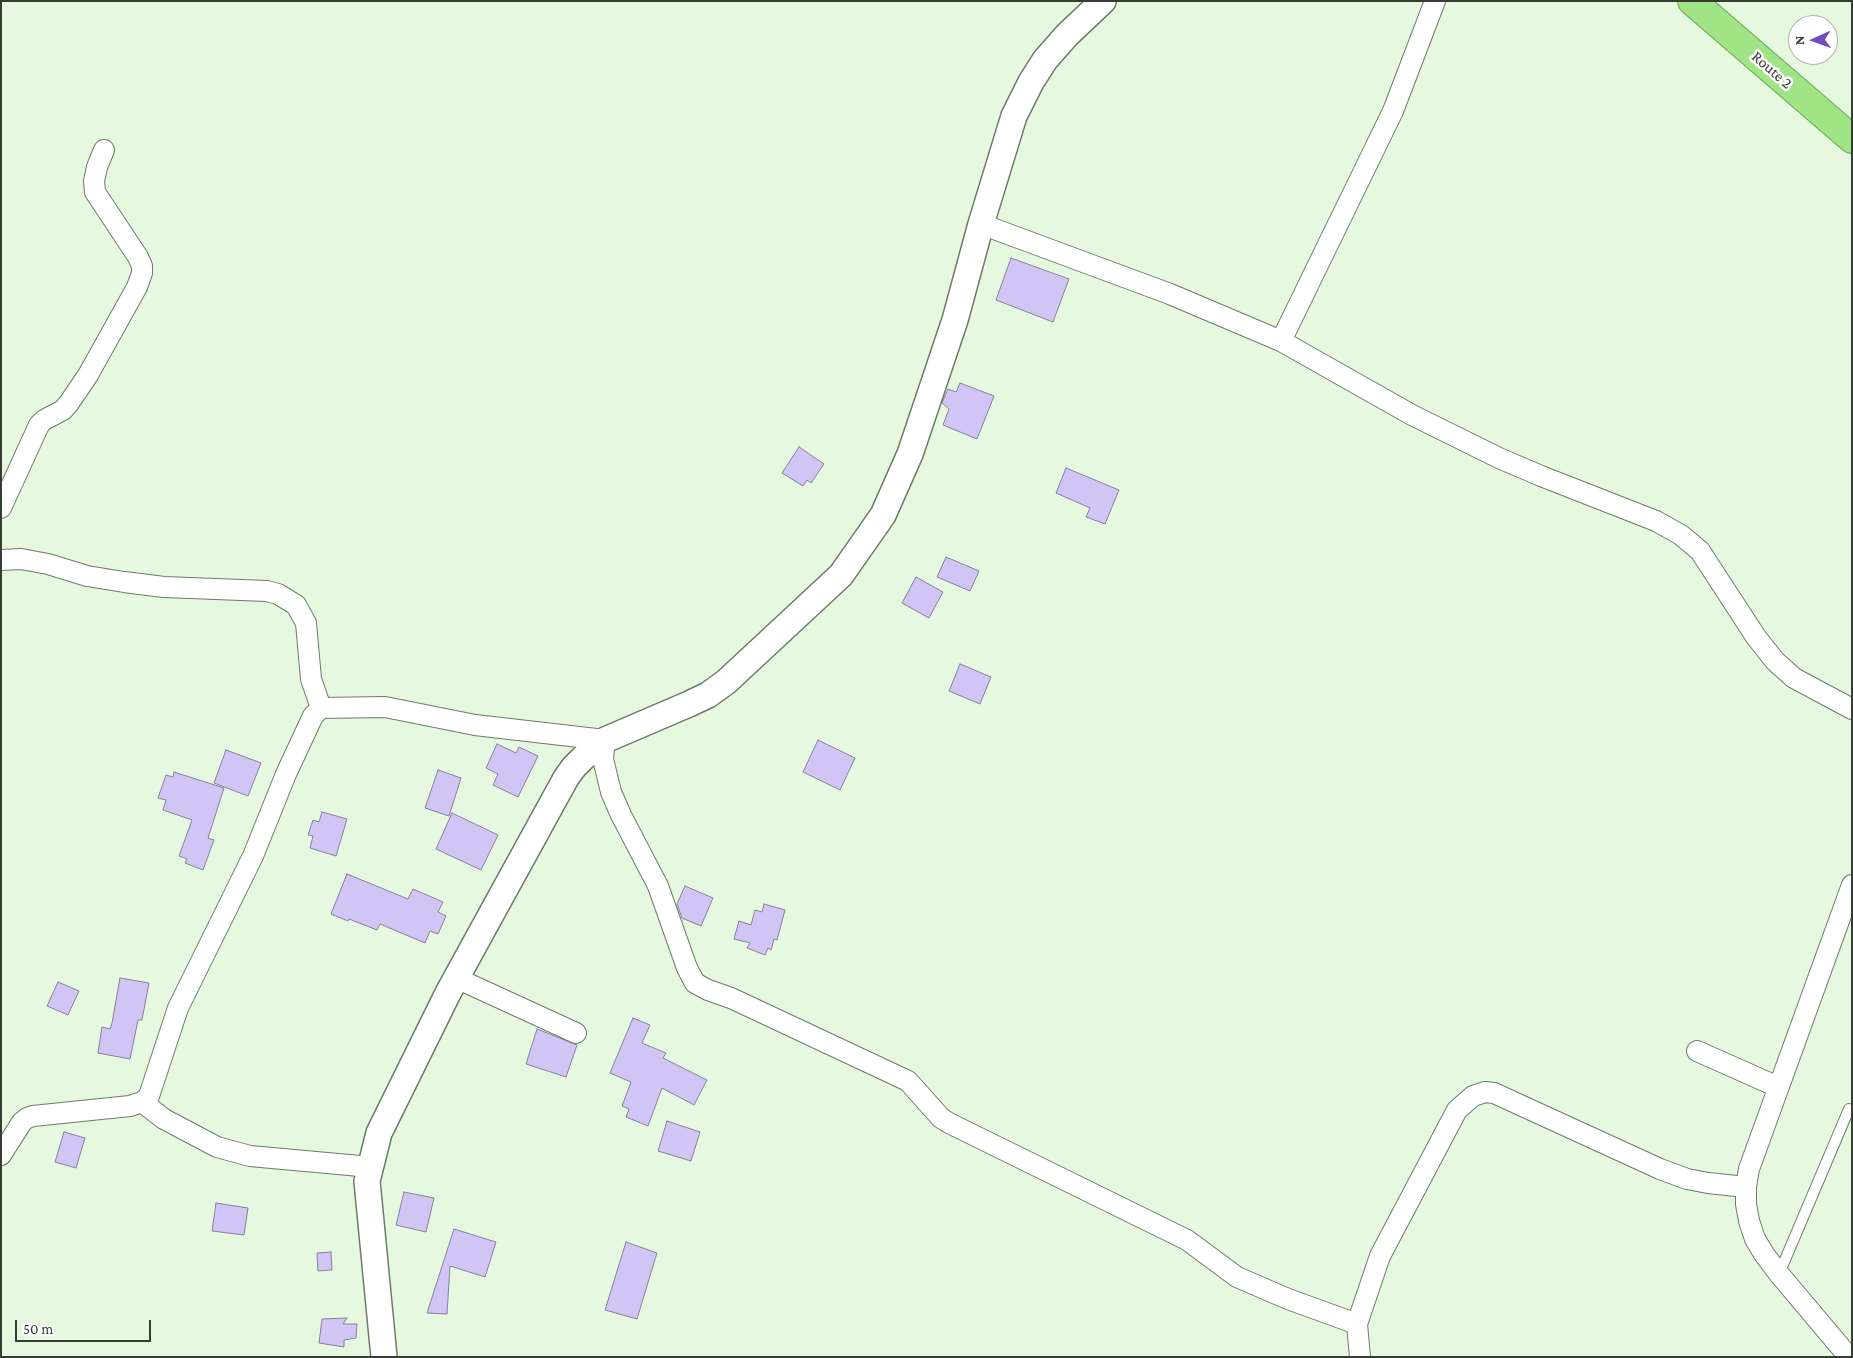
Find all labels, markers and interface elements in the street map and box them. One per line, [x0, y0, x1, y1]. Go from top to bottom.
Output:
north arrow [1788, 15, 1838, 65]
text: N [1791, 35, 1807, 46]
street label: Route 2 [1748, 47, 1796, 93]
scale bar [18, 1310, 154, 1342]
text: 50 m [23, 1321, 53, 1337]

